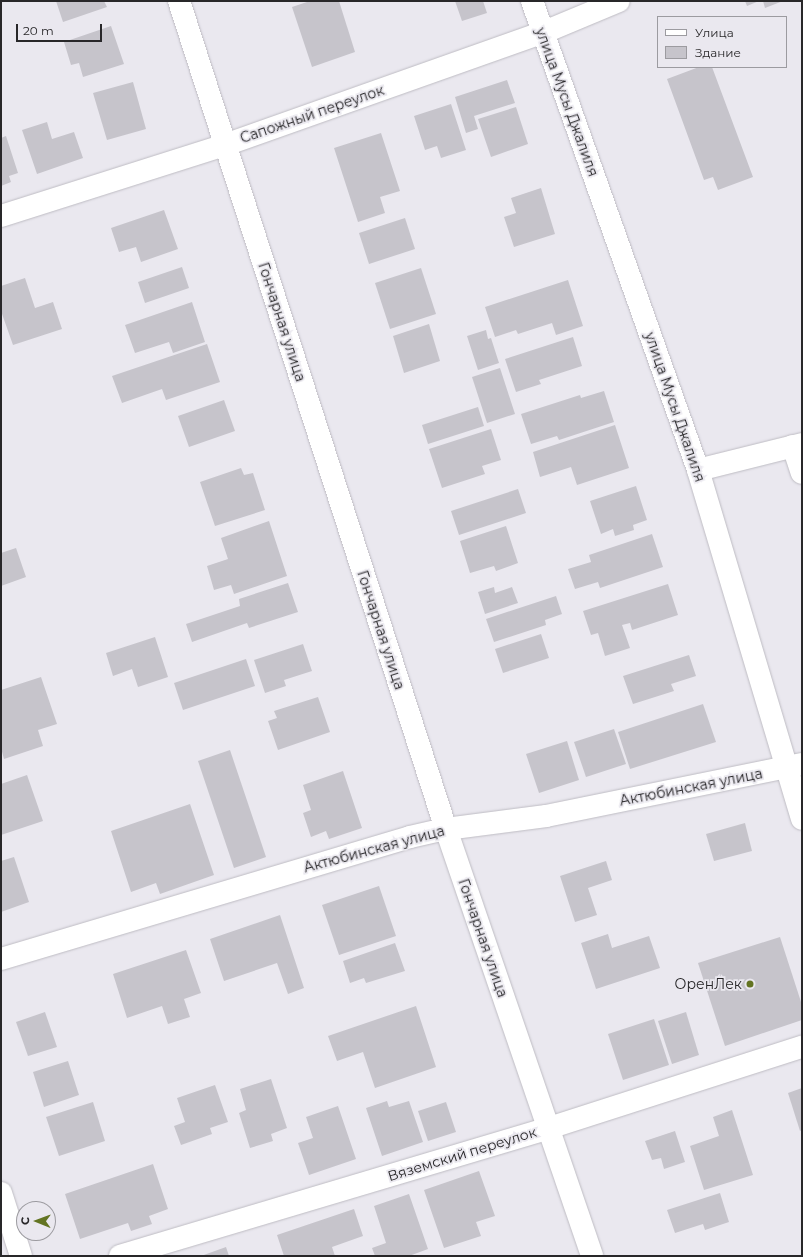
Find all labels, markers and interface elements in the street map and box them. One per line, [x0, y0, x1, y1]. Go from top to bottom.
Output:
scale bar [18, 16, 104, 42]
legend [657, 16, 787, 68]
text: 20 m [23, 23, 54, 38]
street label: улица Мусы Джалиля [532, 25, 602, 179]
text: Улица [695, 25, 734, 40]
text: Здание [695, 45, 741, 60]
street label: Сапожный переулок [238, 81, 386, 147]
street label: Гончарная улица [255, 260, 309, 384]
street label: улица Мусы Джалиля [641, 330, 709, 484]
street label: Гончарная улица [354, 568, 408, 692]
street label: Актюбинская улица [618, 765, 764, 809]
street label: Актюбинская улица [302, 822, 446, 876]
street label: Гончарная улица [455, 876, 511, 1000]
place label: ОренЛек [675, 976, 742, 992]
marker: ОренЛек [745, 979, 755, 989]
street label: Вяземский переулок [386, 1123, 538, 1185]
north arrow [16, 1201, 56, 1241]
text: С [18, 1217, 32, 1225]

